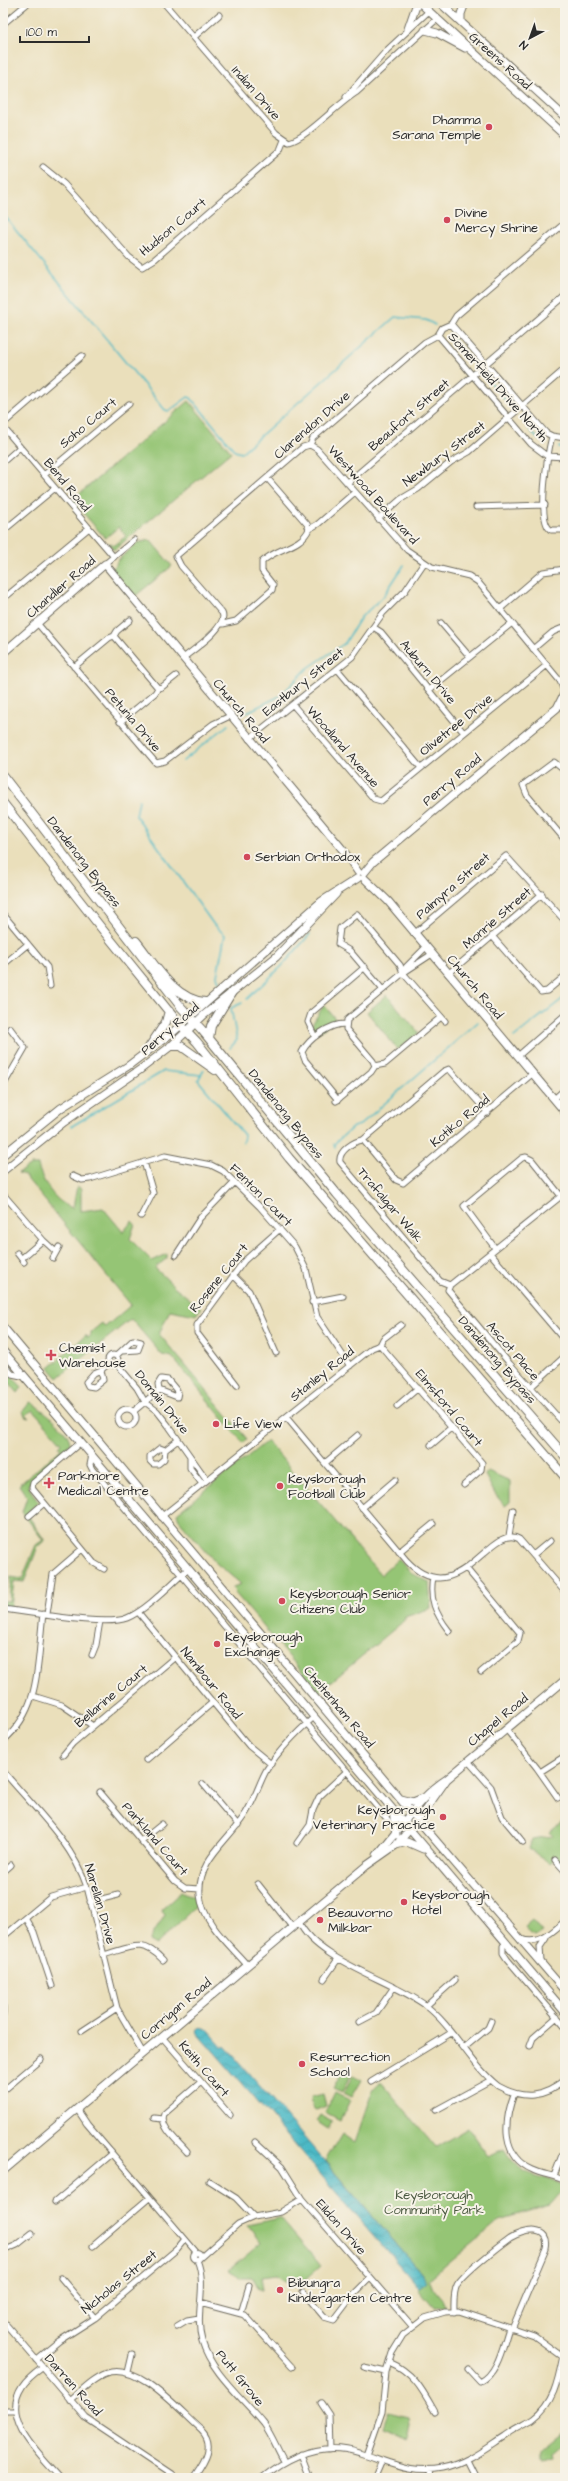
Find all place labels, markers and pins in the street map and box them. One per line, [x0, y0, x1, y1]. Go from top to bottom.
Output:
place label: Dhamma Sarana Temple [392, 111, 481, 144]
marker: Dhamma Sarana Temple [484, 122, 494, 132]
place label: Divine Mercy Shrine [455, 204, 538, 238]
marker: Divine Mercy Shrine [442, 215, 452, 225]
place label: Serbian Orthodox [255, 848, 361, 866]
marker: Serbian Orthodox [242, 852, 252, 862]
place label: Chemist Warehouse [59, 1339, 126, 1372]
marker: Chemist Warehouse [46, 1350, 56, 1360]
place label: Life View [224, 1415, 283, 1433]
marker: Life View [211, 1419, 221, 1429]
place label: Parkmore Medical Centre [58, 1467, 149, 1500]
place label: Keysborough Football Club [288, 1470, 366, 1503]
marker: Parkmore Medical Centre [43, 1477, 55, 1489]
marker: Keysborough Football Club [275, 1481, 285, 1491]
place label: Keysborough Senior Citizens Club [290, 1585, 411, 1618]
marker: Keysborough Senior Citizens Club [277, 1596, 287, 1606]
place label: Keysborough Exchange [225, 1628, 303, 1662]
marker: Keysborough Exchange [212, 1639, 222, 1649]
place label: Keysborough Veterinary Practice [313, 1801, 436, 1835]
marker: Keysborough Veterinary Practice [438, 1812, 448, 1822]
place label: Keysborough Hotel [412, 1886, 490, 1919]
marker: Keysborough Hotel [399, 1897, 409, 1907]
place label: Beauvorno Milkbar [328, 1904, 393, 1937]
marker: Beauvorno Milkbar [315, 1915, 325, 1925]
place label: Resurrection School [310, 2048, 391, 2081]
marker: Resurrection School [297, 2059, 307, 2069]
place label: Bibungra Kindergarten Centre [288, 2274, 412, 2308]
marker: Bibungra Kindergarten Centre [275, 2285, 285, 2295]

